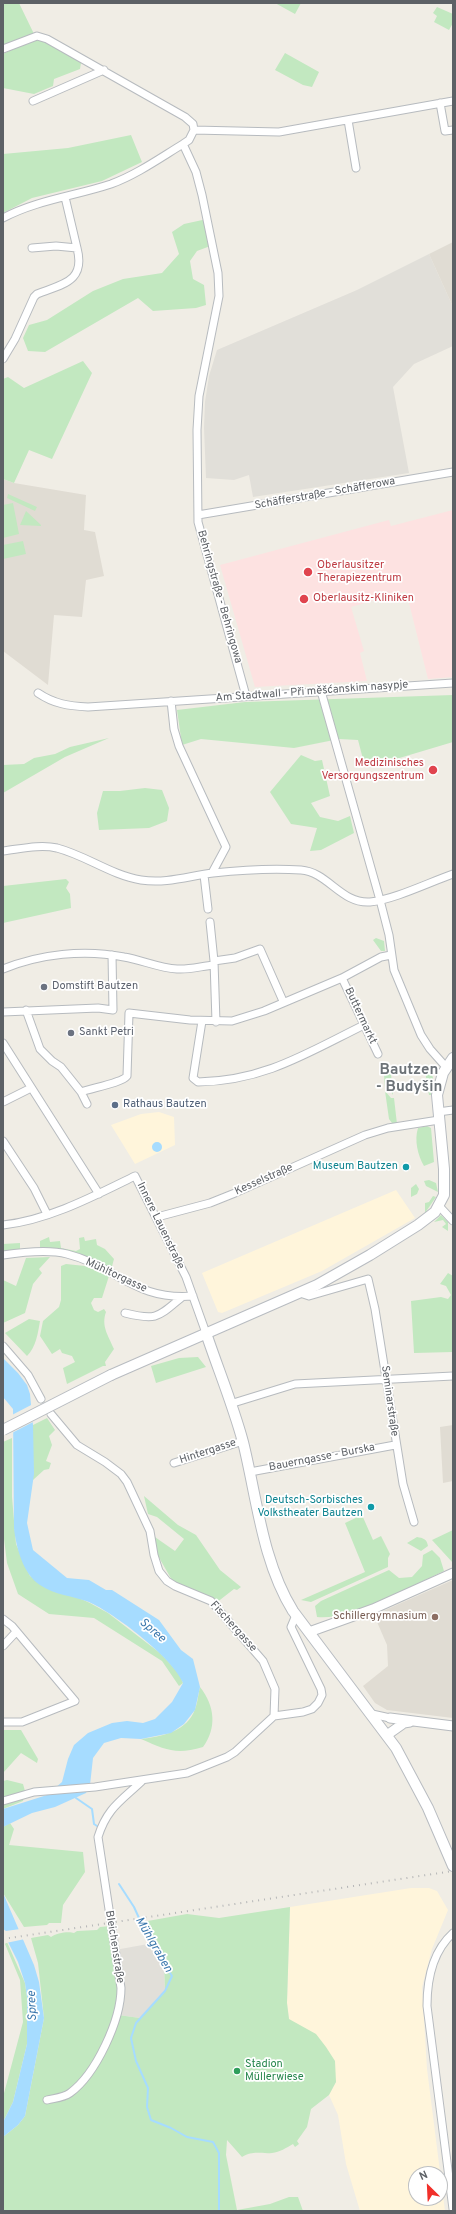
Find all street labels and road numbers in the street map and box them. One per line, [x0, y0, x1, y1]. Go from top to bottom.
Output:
street label: Schäfferstraße - Schäfferowa [254, 475, 396, 513]
street label: Behringstraße - Behringowa [194, 529, 244, 665]
street label: Am Stadtwall - Při měšćanskim nasypje [215, 679, 409, 705]
street label: Buttermarkt [341, 986, 379, 1046]
street label: Kesselstraße [233, 1161, 295, 1199]
street label: Innere Lauenstraße [133, 1180, 187, 1272]
street label: Mühltorgasse [83, 1256, 149, 1296]
street label: Seminarstraße [377, 1365, 401, 1437]
street label: Hintergasse [178, 1437, 238, 1467]
street label: Bauerngasse - Burska [268, 1441, 376, 1475]
street label: Fischergasse [207, 1599, 259, 1655]
street label: Bleichenstraße [102, 1910, 126, 1984]

